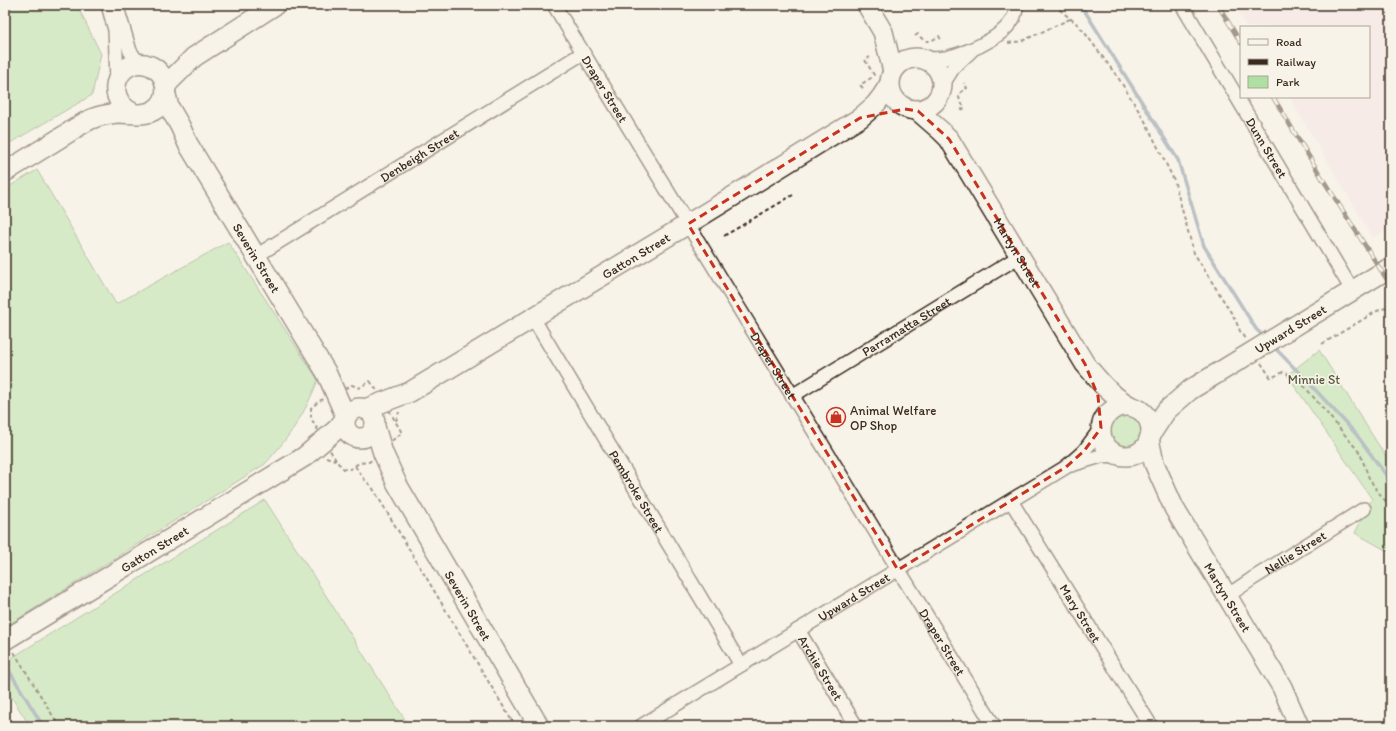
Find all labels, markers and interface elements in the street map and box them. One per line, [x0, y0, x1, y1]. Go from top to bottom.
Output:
legend [1240, 26, 1370, 98]
text: Road [1276, 35, 1302, 49]
street label: Draper Street [578, 53, 631, 125]
text: Railway [1276, 55, 1316, 69]
text: Park [1276, 75, 1300, 89]
street label: Dunn Street [1243, 115, 1290, 181]
street label: Denbeigh Street [377, 125, 462, 185]
street label: Martyn Street [990, 215, 1044, 290]
street label: Severin Street [230, 220, 283, 296]
street label: Gatton Street [599, 230, 673, 282]
street label: Parramatta Street [859, 293, 954, 359]
street label: Upward Street [1252, 301, 1329, 357]
street label: Draper Street [747, 329, 800, 402]
park label: Minnie St [1288, 372, 1340, 387]
place label: Animal Welfare OP Shop [850, 403, 937, 433]
shop icon: Animal Welfare OP Shop [825, 406, 847, 428]
street label: Pembroke Street [606, 448, 667, 535]
street label: Gatton Street [118, 523, 191, 575]
street label: Nellie Street [1262, 528, 1329, 577]
street label: Martyn Street [1201, 560, 1254, 635]
street label: Severin Street [441, 568, 494, 643]
street label: Upward Street [815, 569, 893, 624]
street label: Mary Street [1057, 581, 1104, 645]
street label: Draper Street [916, 606, 968, 678]
street label: Archie Street [795, 633, 846, 703]

